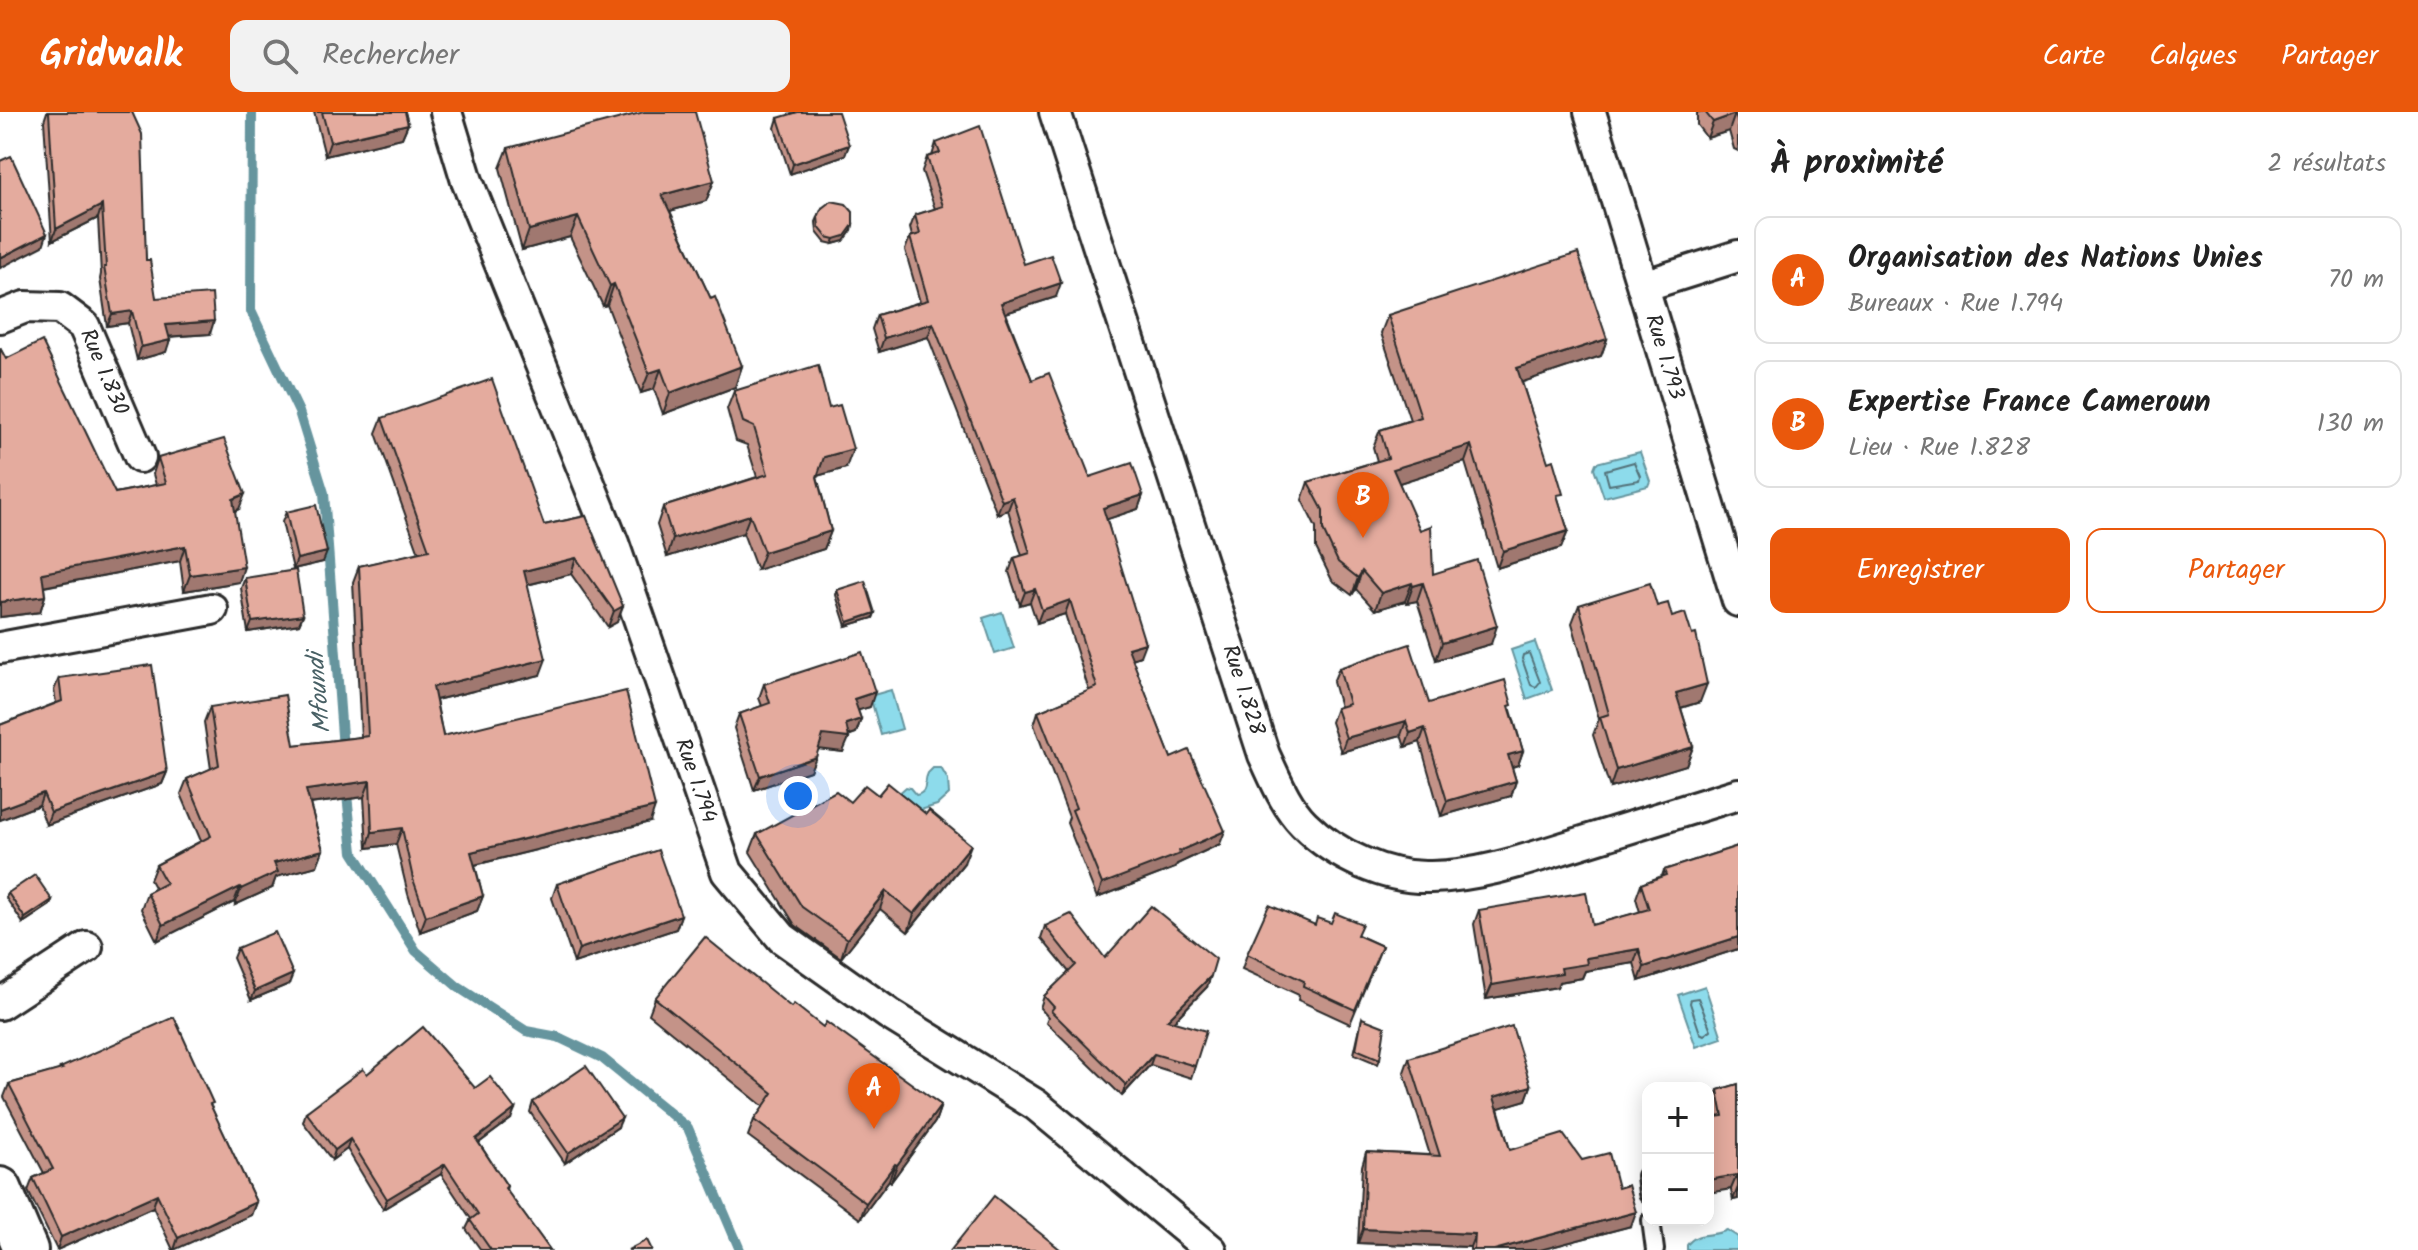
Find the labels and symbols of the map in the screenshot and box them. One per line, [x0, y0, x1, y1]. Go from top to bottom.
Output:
street label: Rue 1.793 [1635, 310, 1694, 404]
street label: Rue 1.830 [70, 323, 138, 421]
pin: B [1337, 472, 1389, 538]
street label: Rue 1.828 [1212, 640, 1274, 741]
water label: Mfoundi [297, 646, 343, 735]
street label: Rue 1.794 [665, 734, 726, 828]
your location [778, 776, 818, 816]
pin: A [848, 1063, 900, 1129]

